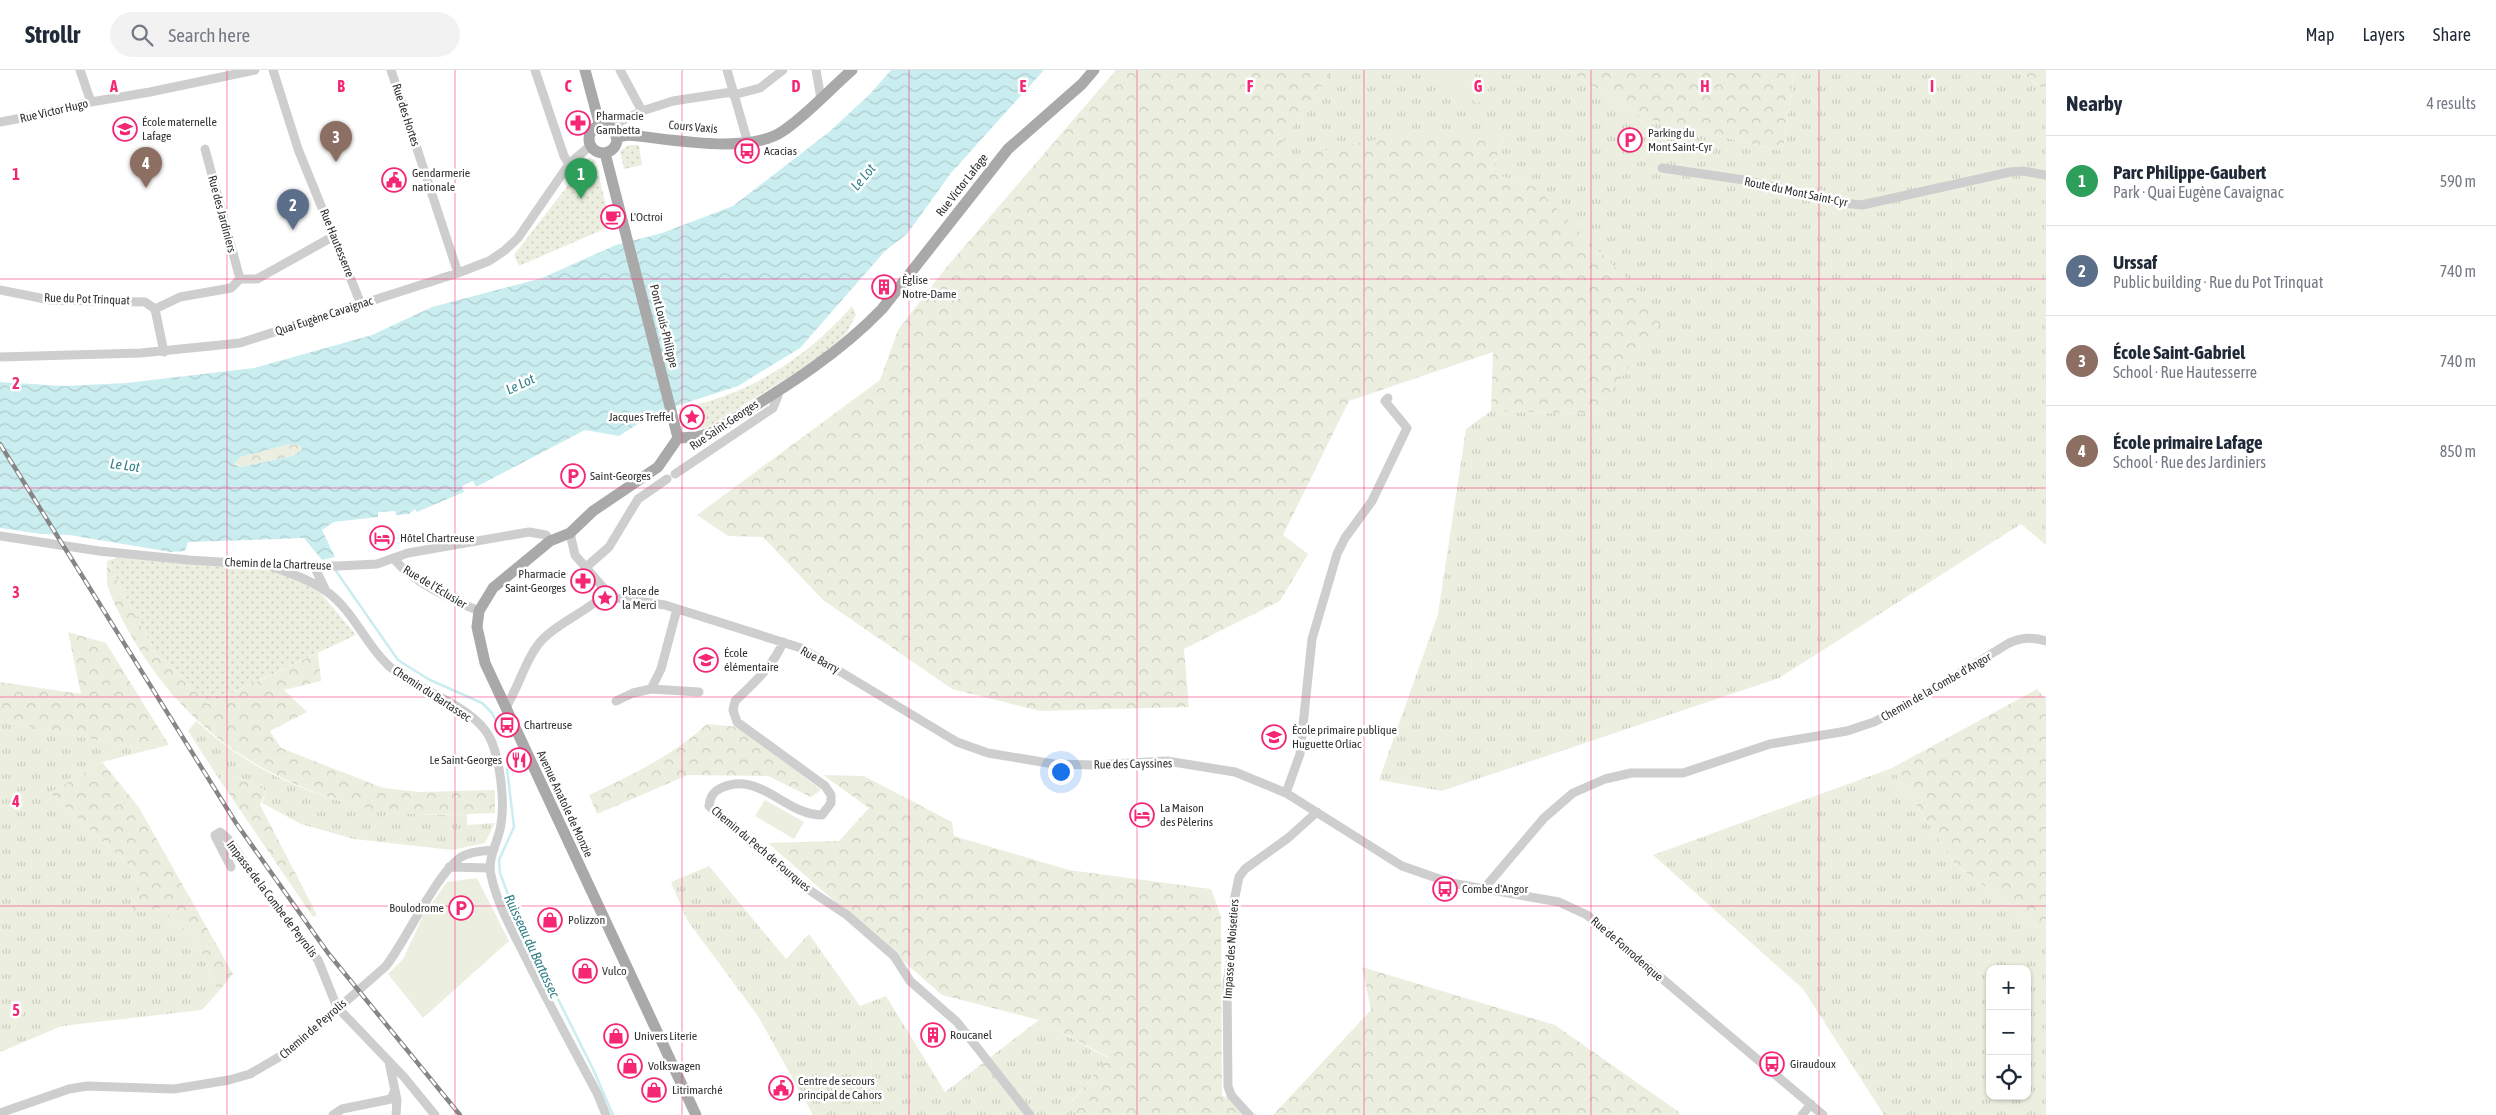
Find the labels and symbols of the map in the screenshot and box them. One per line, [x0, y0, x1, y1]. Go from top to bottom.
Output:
text: A [109, 77, 118, 95]
text: B [337, 77, 345, 95]
text: C [564, 77, 572, 95]
text: D [792, 77, 801, 95]
text: E [1020, 77, 1027, 95]
text: F [1247, 77, 1254, 95]
text: G [1474, 77, 1483, 95]
text: H [1700, 77, 1710, 95]
text: I [1930, 77, 1934, 95]
street label: Rue des Hortes [389, 82, 423, 148]
street label: Rue Victor Hugo [19, 96, 90, 126]
place label: Pharmacie Gambetta [596, 109, 644, 137]
pharmacy icon: Pharmacie Gambetta [565, 110, 591, 136]
place label: École maternelle Lafage [142, 115, 217, 143]
school or university icon: École maternelle Lafage [112, 116, 138, 142]
street label: Cours Vaxis [668, 118, 718, 136]
pin: 3 [320, 121, 352, 162]
place label: Parking du Mont Saint-Cyr [1648, 126, 1713, 154]
parking icon: Parking du Mont Saint-Cyr [1617, 127, 1643, 153]
bus stop icon: Acacias [734, 138, 760, 164]
place label: Acacias [764, 144, 797, 158]
pin: 4 [130, 147, 162, 188]
street label: Rue Victor Lafage [933, 151, 991, 219]
pin: 1 [565, 158, 597, 199]
water label: Le Lot [847, 160, 879, 194]
text: 1 [12, 165, 20, 183]
place label: Gendarmerie nationale [412, 166, 470, 194]
public building icon: Gendarmerie nationale [381, 167, 407, 193]
street label: Rue des Jardiniers [205, 174, 239, 254]
street label: Route du Mont Saint-Cyr [1743, 174, 1849, 210]
pin: 2 [277, 189, 309, 230]
cafe icon: L'Octroi [600, 204, 626, 230]
street label: Rue Hautesserre [317, 207, 357, 279]
place label: L'Octroi [630, 210, 663, 224]
place label: Église Notre-Dame [902, 273, 957, 301]
building icon: Église Notre-Dame [871, 274, 897, 300]
street label: Pont Louis-Philippe [647, 283, 681, 369]
street label: Rue du Pot Trinquat [44, 291, 131, 308]
street label: Quai Eugène Cavaignac [273, 293, 375, 338]
water label: Le Lot [503, 370, 537, 398]
text: 2 [12, 374, 20, 392]
street label: Rue Saint-Georges [687, 397, 761, 453]
place icon: Jacques Treffel [679, 404, 705, 430]
place label: Jacques Treffel [609, 410, 675, 424]
water label: Le Lot [109, 455, 141, 475]
parking icon: Saint-Georges [560, 463, 586, 489]
place label: Saint-Georges [590, 469, 651, 483]
hotel icon: Hôtel Chartreuse [369, 525, 395, 551]
place label: Hôtel Chartreuse [400, 531, 474, 545]
street label: Chemin de la Chartreuse [224, 555, 332, 573]
street label: Rue de l’Éclusier [401, 563, 470, 612]
place label: Pharmacie Saint-Georges [505, 567, 566, 595]
pharmacy icon: Pharmacie Saint-Georges [570, 568, 596, 594]
text: 3 [12, 583, 20, 601]
place label: Place de la Merci [622, 584, 659, 612]
place icon: Place de la Merci [592, 585, 618, 611]
street label: Rue Barry [798, 644, 842, 676]
place label: École élémentaire [724, 646, 779, 674]
school or university icon: École élémentaire [693, 647, 719, 673]
street label: Chemin de la Combe d'Angor [1879, 650, 1994, 724]
street label: Chemin du Bartassec [390, 663, 474, 725]
bus stop icon: Chartreuse [494, 712, 520, 738]
place label: Chartreuse [524, 718, 572, 732]
place label: École primaire publique Huguette Orliac [1292, 723, 1397, 751]
school or university icon: École primaire publique Huguette Orliac [1261, 724, 1287, 750]
restaurant icon: Le Saint-Georges [506, 747, 532, 773]
street label: Avenue Anatole de Monzie [534, 748, 596, 860]
place label: Le Saint-Georges [429, 753, 502, 767]
street label: Rue des Cayssines [1094, 756, 1172, 772]
your location [1048, 759, 1074, 785]
text: 4 [11, 792, 20, 810]
place label: La Maison des Pèlerins [1160, 801, 1213, 829]
hotel icon: La Maison des Pèlerins [1129, 802, 1155, 828]
street label: Chemin du Pech de Fourques [709, 803, 813, 895]
street label: Impasse de la Combe de Peyrolis [224, 838, 320, 960]
bus stop icon: Combe d'Angor [1432, 876, 1458, 902]
place label: Combe d'Angor [1462, 882, 1528, 896]
water label: Ruisseau du Bartassec [501, 892, 563, 1001]
parking icon: Boulodrome [448, 895, 474, 921]
street label: Impasse des Noisetiers [1221, 899, 1241, 999]
place label: Boulodrome [389, 901, 444, 915]
shop icon: Polizzon [537, 907, 563, 933]
place label: Polizzon [568, 913, 605, 927]
street label: Rue de Fonrodenque [1588, 914, 1666, 984]
shop icon: Vulco [572, 958, 598, 984]
place label: Vulco [602, 964, 627, 978]
street label: Chemin de Peyrolis [277, 996, 349, 1062]
text: 5 [12, 1001, 20, 1019]
building icon: Roucanel [920, 1022, 946, 1048]
shop icon: Univers Literie [603, 1023, 629, 1049]
place label: Roucanel [950, 1028, 993, 1042]
place label: Univers Literie [634, 1029, 697, 1043]
bus stop icon: Giraudoux [1759, 1051, 1785, 1077]
shop icon: Volkswagen [617, 1053, 643, 1079]
place label: Giraudoux [1790, 1057, 1836, 1071]
place label: Volkswagen [648, 1059, 701, 1073]
place label: Centre de secours principal de Cahors [798, 1074, 882, 1102]
public building icon: Centre de secours principal de Cahors [768, 1075, 794, 1101]
shop icon: Litrimarché [641, 1077, 667, 1103]
place label: Litrimarché [672, 1083, 723, 1097]

